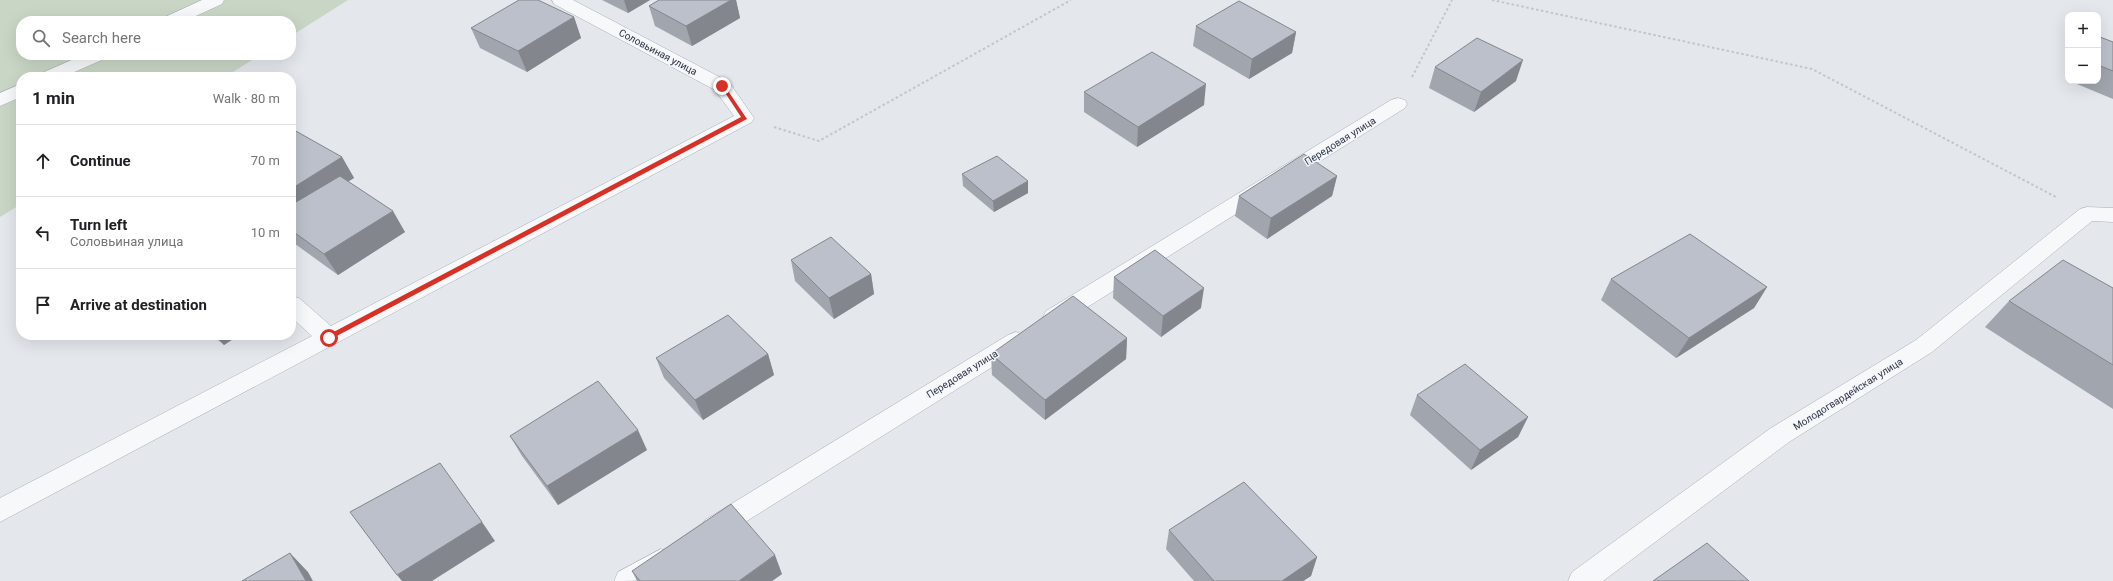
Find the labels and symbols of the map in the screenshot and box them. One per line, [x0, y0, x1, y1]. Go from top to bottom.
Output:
street label: Соловьиная улица [617, 27, 699, 77]
route end [713, 77, 731, 95]
street label: Передовая улица [1302, 115, 1378, 167]
route start [320, 329, 338, 347]
street label: Передовая улица [924, 348, 1000, 400]
street label: Молодогвардейская улица [1791, 356, 1905, 432]

